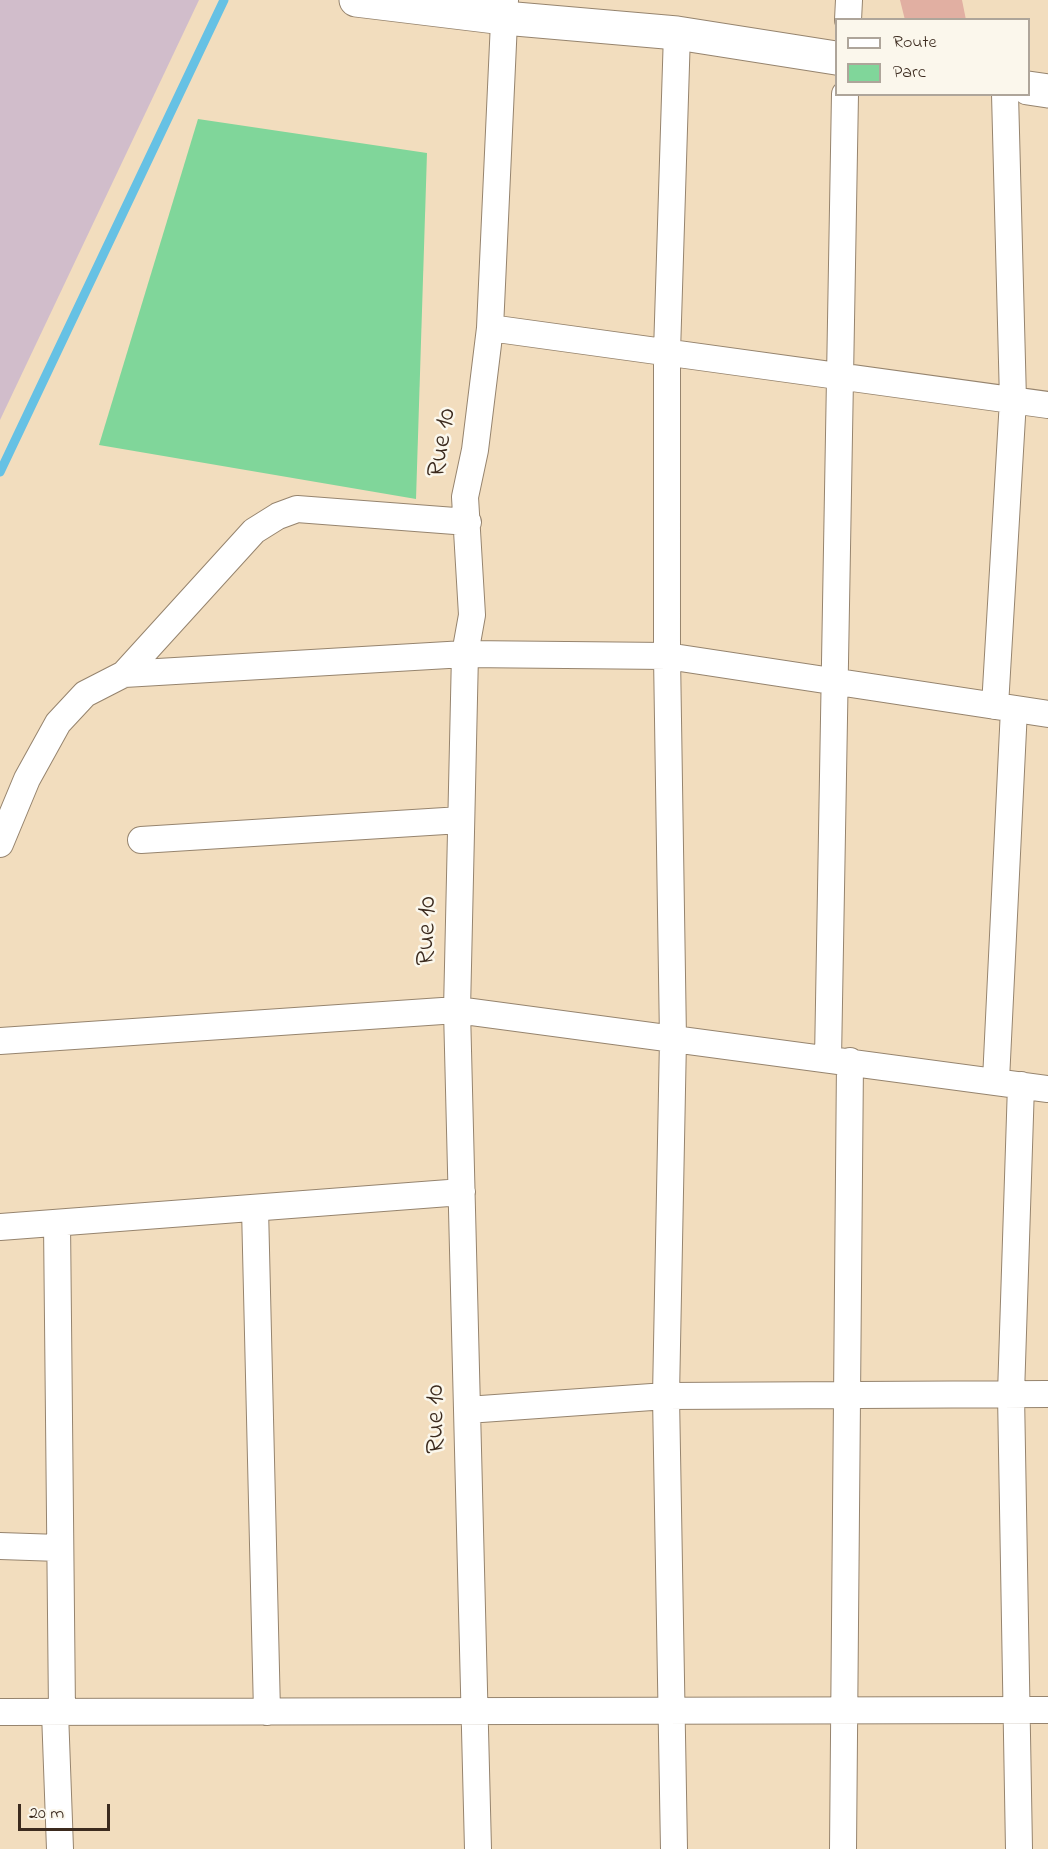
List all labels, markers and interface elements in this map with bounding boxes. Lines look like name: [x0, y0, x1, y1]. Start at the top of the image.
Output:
legend: [835, 18, 1030, 96]
text: Route: [893, 30, 937, 56]
text: Parc: [893, 60, 926, 86]
street label: Rue 10: [423, 406, 465, 480]
street label: Rue 10: [412, 896, 446, 966]
street label: Rue 10: [421, 1384, 455, 1454]
scale bar: [21, 1792, 112, 1830]
text: 20 m: [29, 1801, 64, 1827]

